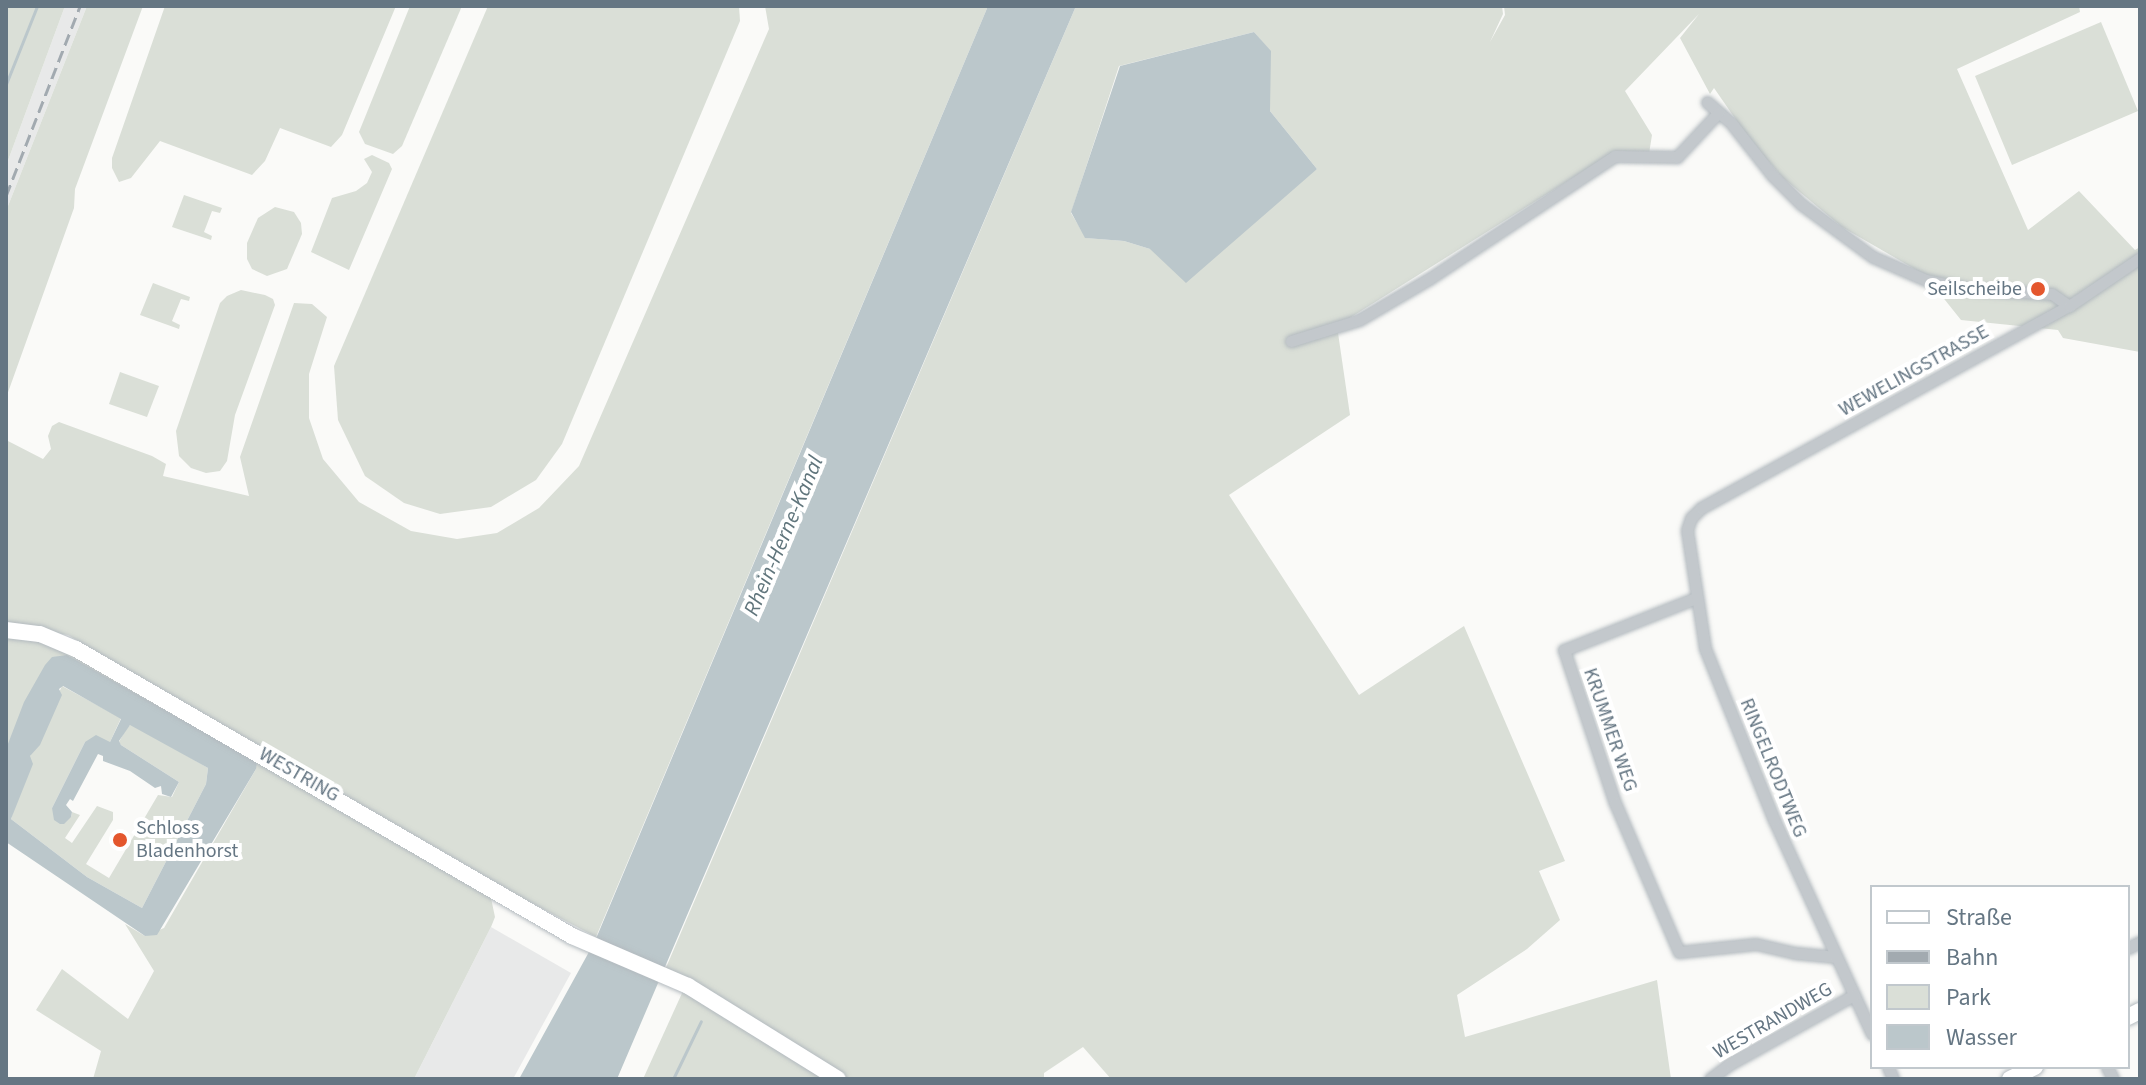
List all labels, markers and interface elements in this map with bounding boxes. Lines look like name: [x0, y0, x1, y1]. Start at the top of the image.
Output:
place label: Seilscheibe: [1927, 277, 2022, 301]
marker: Seilscheibe: [2029, 280, 2047, 298]
street label: WEWELINGSTRASSE: [1835, 320, 1993, 422]
water label: Rhein-Herne-Kanal: [738, 452, 830, 620]
street label: KRUMMER WEG: [1578, 665, 1642, 795]
street label: RINGELRODTWEG: [1734, 695, 1812, 841]
street label: WESTRING: [254, 742, 344, 808]
place label: Schloss Bladenhorst: [136, 816, 238, 863]
marker: Schloss Bladenhorst: [111, 831, 129, 849]
legend: [1870, 885, 2130, 1069]
text: Straße: [1946, 900, 2012, 935]
text: Bahn: [1946, 940, 1998, 975]
street label: WESTRANDWEG: [1709, 977, 1837, 1065]
text: Park: [1946, 980, 1991, 1015]
text: Wasser: [1946, 1020, 2017, 1055]

